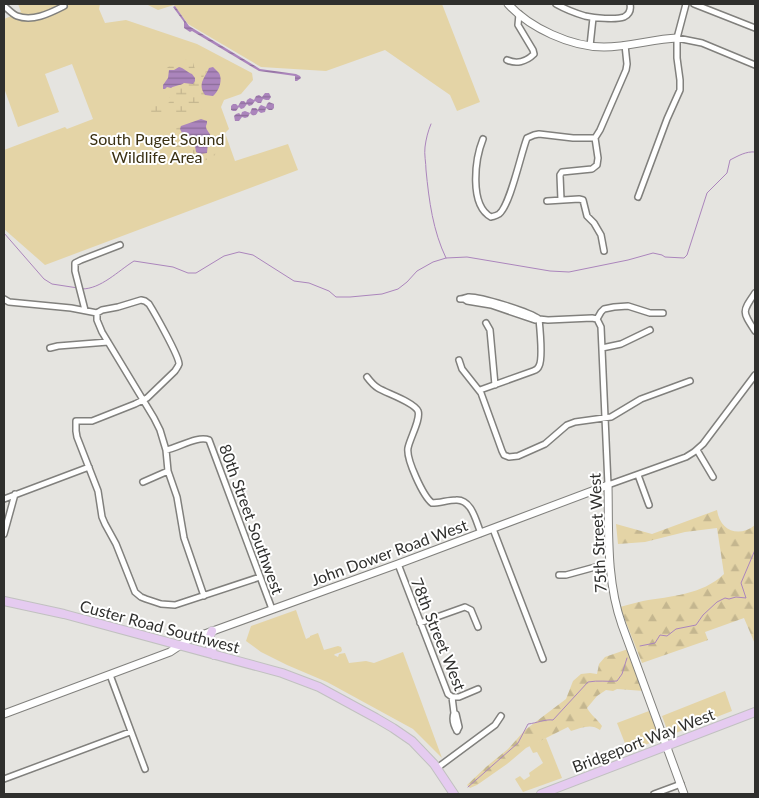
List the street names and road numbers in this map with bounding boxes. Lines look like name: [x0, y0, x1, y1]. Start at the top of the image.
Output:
street label: 80th Street Southwest: [216, 441, 288, 597]
street label: 75th Street West: [584, 472, 610, 593]
street label: John Dower Road West: [308, 515, 470, 589]
street label: 78th Street West: [408, 575, 470, 693]
street label: Custer Road Southwest: [78, 596, 242, 657]
street label: Bridgeport Way West: [569, 704, 717, 776]

